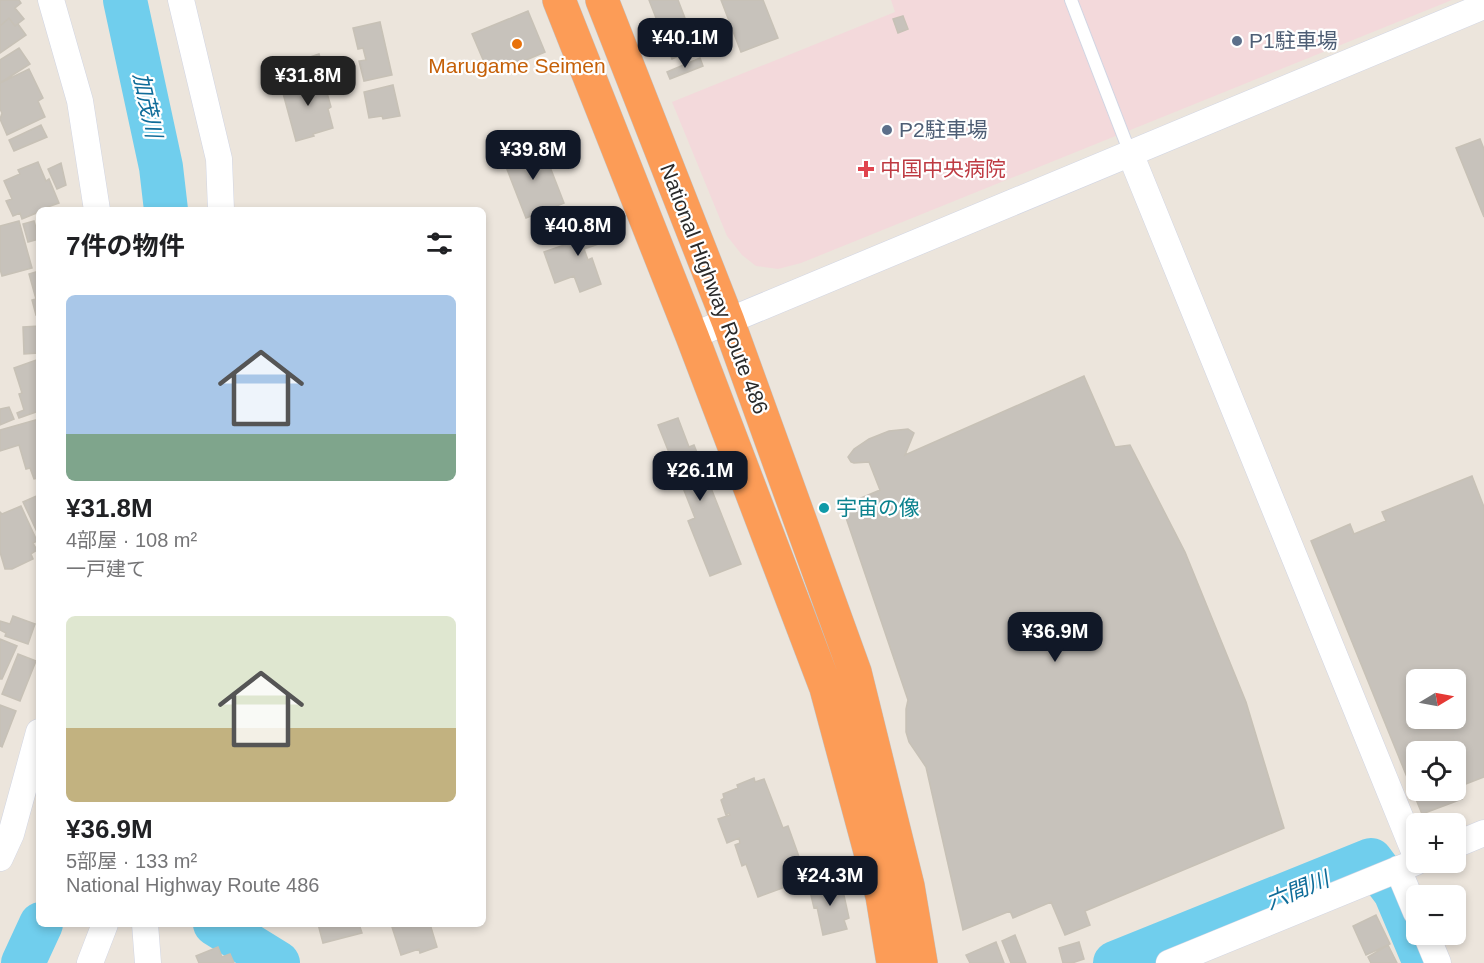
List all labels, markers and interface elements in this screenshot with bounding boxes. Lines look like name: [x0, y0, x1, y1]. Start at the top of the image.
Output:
pin: ¥40.1M: [636, 18, 734, 69]
text: ¥40.1M: [652, 26, 718, 48]
place label: P1駐車場: [1249, 29, 1338, 52]
marker: P1駐車場: [1230, 34, 1244, 48]
marker: Marugame Seimen: [510, 37, 524, 51]
place label: Marugame Seimen: [428, 54, 606, 77]
pin: ¥31.8M: [259, 56, 357, 107]
text: ¥31.8M: [275, 64, 341, 86]
water label: 加茂川: [128, 70, 167, 142]
place label: P2駐車場: [899, 118, 988, 141]
marker: P2駐車場: [880, 123, 894, 137]
pin: ¥39.8M: [484, 130, 582, 181]
text: ¥39.8M: [500, 138, 566, 160]
place label: 中国中央病院: [880, 157, 1006, 180]
street label: National Highway Route 486: [656, 160, 773, 417]
marker: 中国中央病院: [857, 160, 875, 178]
pin: ¥40.8M: [529, 206, 627, 257]
text: ¥40.8M: [545, 214, 611, 236]
icon: filters: [423, 227, 456, 260]
text: 7件の物件: [66, 231, 184, 261]
icon: home: [207, 334, 315, 442]
pin: ¥26.1M: [651, 451, 749, 502]
text: ¥26.1M: [667, 459, 733, 481]
text: ¥31.8M: [66, 493, 153, 523]
place label: 宇宙の像: [836, 496, 920, 519]
marker: 宇宙の像: [817, 501, 831, 515]
text: 4部屋 · 108 m²: [66, 529, 197, 551]
text: 一戸建て: [66, 558, 146, 580]
pin: ¥36.9M: [1006, 612, 1104, 663]
text: ¥36.9M: [1022, 620, 1088, 642]
icon: home: [207, 655, 315, 763]
north arrow: [1406, 669, 1466, 729]
map controls: [1406, 669, 1466, 945]
button: locate: [1406, 741, 1466, 801]
button: +: [1406, 813, 1466, 873]
text: ¥36.9M: [66, 814, 153, 844]
text: 5部屋 · 133 m²: [66, 850, 197, 872]
pin: ¥24.3M: [781, 856, 879, 907]
text: ¥24.3M: [797, 864, 863, 886]
water label: 六間川: [1262, 866, 1334, 914]
text: National Highway Route 486: [66, 874, 320, 896]
button: −: [1406, 885, 1466, 945]

